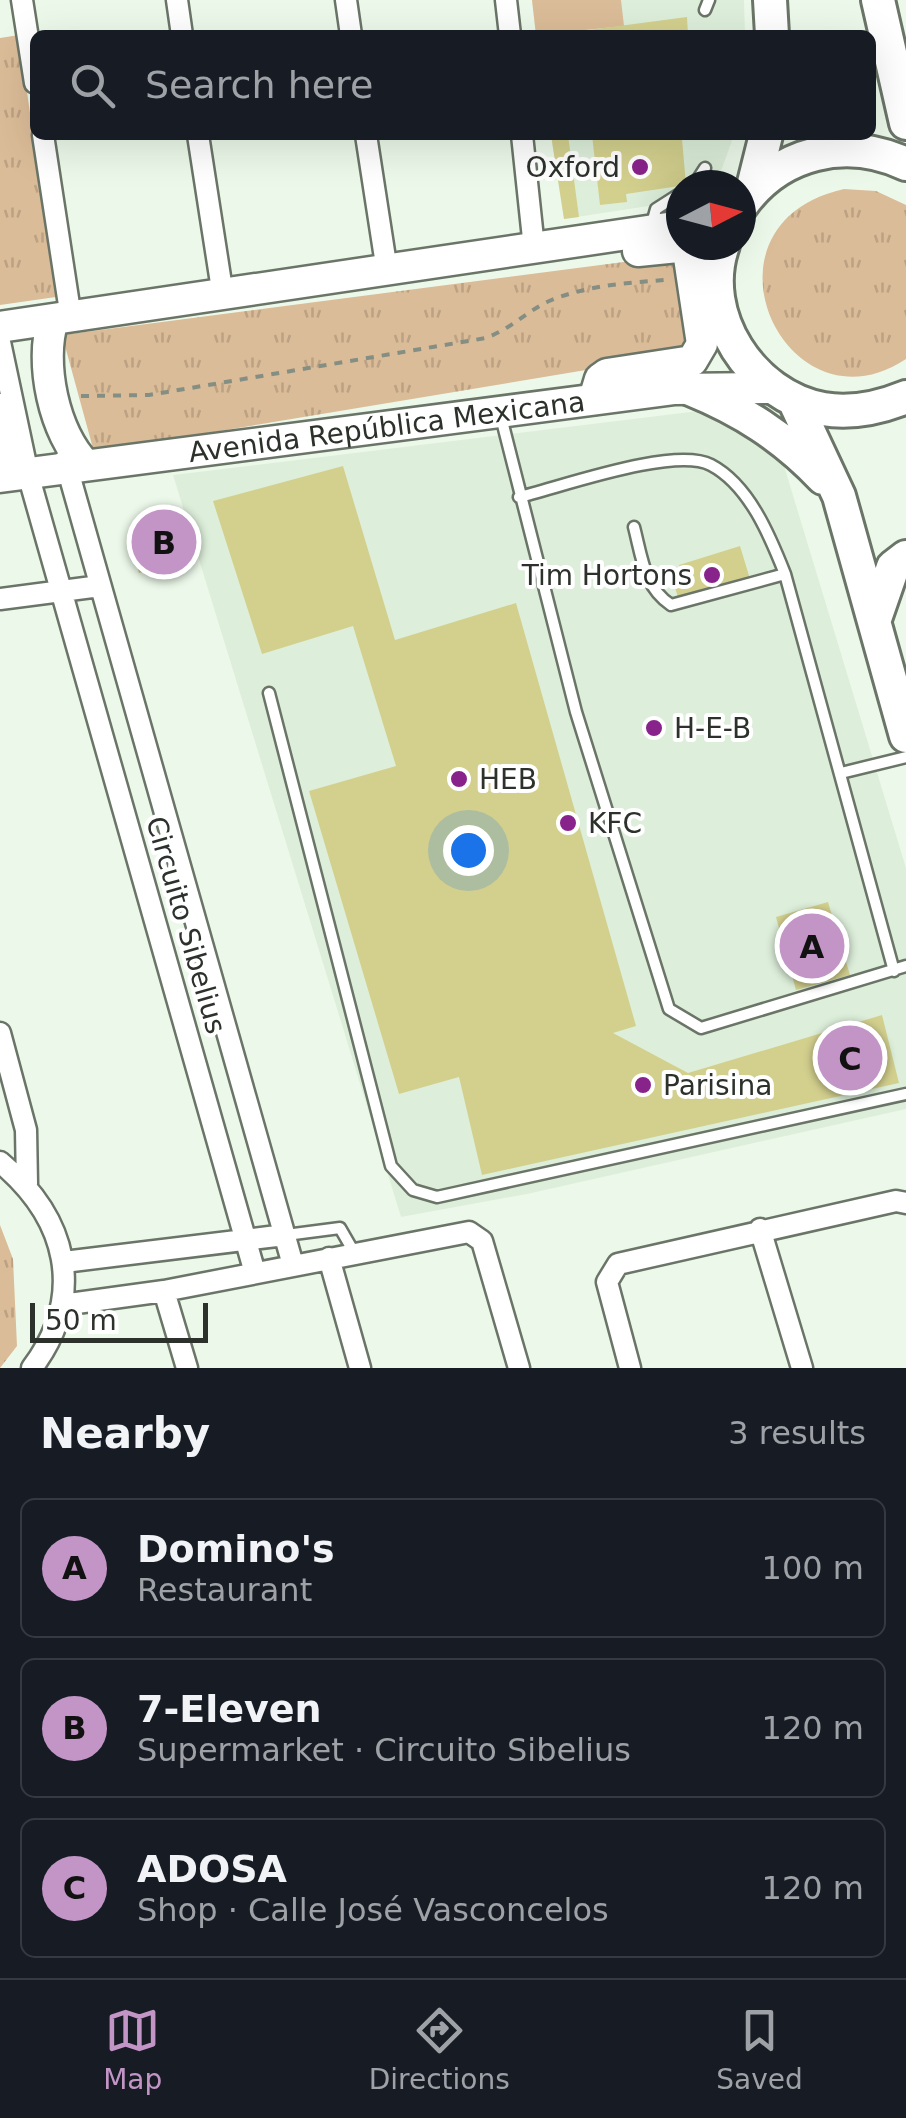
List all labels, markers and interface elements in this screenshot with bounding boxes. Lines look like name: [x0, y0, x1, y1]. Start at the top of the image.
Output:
search box: [30, 30, 876, 140]
icon: search: [65, 58, 120, 113]
text: Search here: [145, 63, 373, 107]
place label: Oxford: [526, 151, 620, 184]
marker: Oxford: [629, 156, 651, 178]
north arrow: [666, 170, 756, 260]
street label: Avenida República Mexicana: [187, 384, 587, 469]
pin: B: [132, 504, 196, 580]
place label: Tim Hortons: [521, 559, 692, 592]
marker: Tim Hortons: [701, 564, 723, 586]
place label: H-E-B: [674, 712, 751, 745]
marker: H-E-B: [643, 717, 665, 739]
place label: HEB: [479, 763, 537, 796]
marker: HEB: [448, 768, 470, 790]
place label: KFC: [588, 807, 642, 840]
street label: Circuito Sibelius: [139, 812, 233, 1038]
marker: KFC: [557, 812, 579, 834]
your location: [443, 825, 494, 876]
pin: A: [780, 908, 844, 984]
pin: C: [818, 1020, 882, 1096]
place label: Parisina: [663, 1069, 772, 1102]
marker: Parisina: [632, 1074, 654, 1096]
scale bar: [30, 1298, 208, 1342]
text: 50 m: [45, 1304, 117, 1337]
text: Nearby: [40, 1409, 210, 1458]
text: 3 results: [728, 1414, 866, 1452]
text: Domino's: [137, 1527, 335, 1571]
text: A: [62, 1549, 87, 1587]
text: 100 m: [762, 1549, 864, 1587]
text: Restaurant: [137, 1571, 312, 1609]
text: 7-Eleven: [137, 1687, 322, 1731]
text: B: [62, 1709, 87, 1747]
text: 120 m: [762, 1709, 864, 1747]
text: Supermarket · Circuito Sibelius: [137, 1731, 631, 1769]
text: ADOSA: [137, 1847, 287, 1891]
text: C: [63, 1869, 86, 1907]
text: 120 m: [762, 1869, 864, 1907]
text: Shop · Calle José Vasconcelos: [137, 1891, 609, 1929]
tab: Map: [103, 2003, 162, 2096]
tab: Directions: [369, 2003, 510, 2096]
tab: Saved: [716, 2003, 803, 2096]

